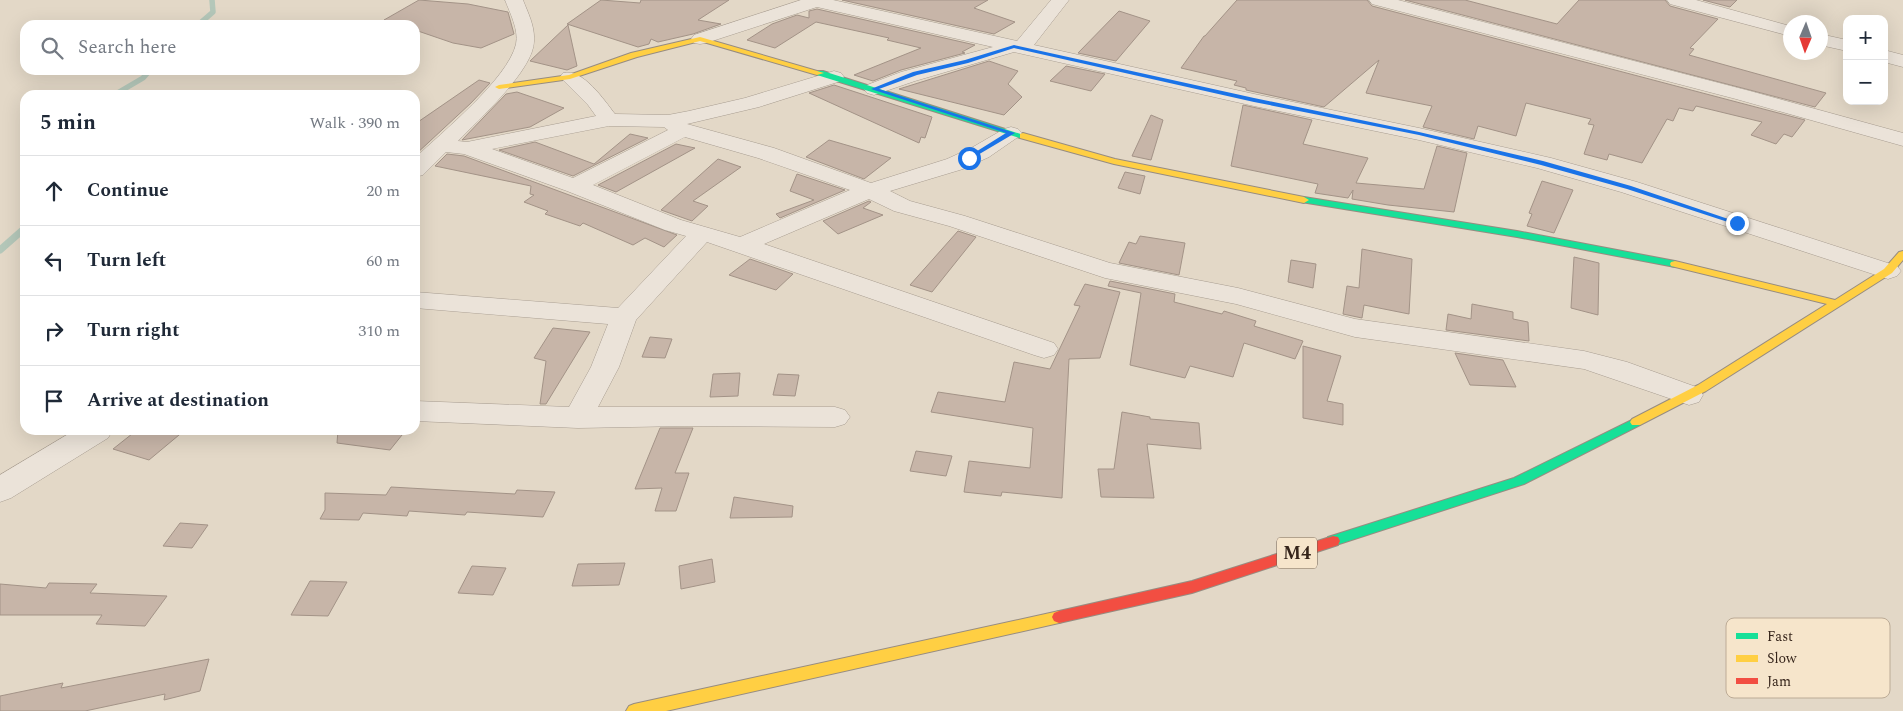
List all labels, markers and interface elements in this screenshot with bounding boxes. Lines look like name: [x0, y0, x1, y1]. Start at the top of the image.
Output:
north arrow: [1783, 15, 1828, 60]
map controls: [1843, 15, 1888, 105]
button: +: [1843, 15, 1888, 60]
search box: [20, 20, 420, 75]
text: Search here: [78, 33, 177, 62]
icon: search: [38, 34, 66, 62]
button: −: [1843, 60, 1888, 105]
text: 5 min: [40, 107, 96, 139]
text: Walk · 390 m: [309, 111, 400, 135]
route start: [958, 147, 981, 170]
text: Continue: [87, 176, 169, 205]
icon: ahead: [40, 177, 68, 205]
text: 20 m: [366, 179, 400, 203]
route end: [1726, 212, 1749, 235]
text: Turn left: [87, 246, 166, 275]
icon: left: [40, 247, 68, 275]
text: 60 m: [366, 249, 400, 273]
text: Turn right: [87, 316, 180, 345]
icon: right: [40, 317, 68, 345]
text: 310 m: [358, 319, 400, 343]
text: Arrive at destination: [87, 386, 269, 415]
icon: arrive: [40, 387, 68, 415]
road number: M4: [1277, 538, 1317, 568]
legend: [1726, 618, 1890, 698]
text: Fast: [1767, 626, 1793, 647]
text: Slow: [1767, 648, 1797, 669]
text: Jam: [1767, 671, 1791, 692]

